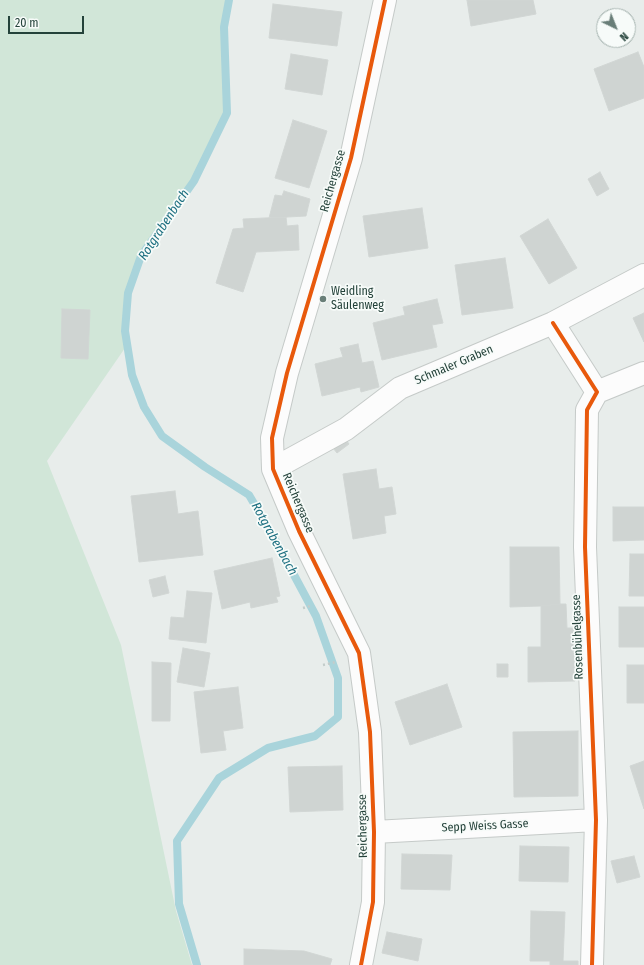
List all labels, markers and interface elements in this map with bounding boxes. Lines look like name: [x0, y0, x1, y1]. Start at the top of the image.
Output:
scale bar: [10, 8, 86, 34]
north arrow: [596, 8, 636, 48]
text: 20 m: [15, 16, 39, 30]
text: N: [617, 29, 631, 43]
street label: Reichergasse: [317, 148, 349, 214]
water label: Rotgrabenbach: [135, 187, 193, 263]
place label: Weidling Säulenweg: [331, 285, 384, 313]
marker: Weidling Säulenweg: [318, 294, 328, 304]
street label: Schmaler Graben: [413, 342, 495, 388]
street label: Reichergasse: [279, 471, 317, 535]
water label: Rotgrabenbach: [248, 500, 300, 578]
street label: Rosenbühelgasse: [569, 594, 587, 680]
street label: Reichergasse: [355, 794, 371, 858]
street label: Sepp Weiss Gasse: [441, 817, 529, 835]

